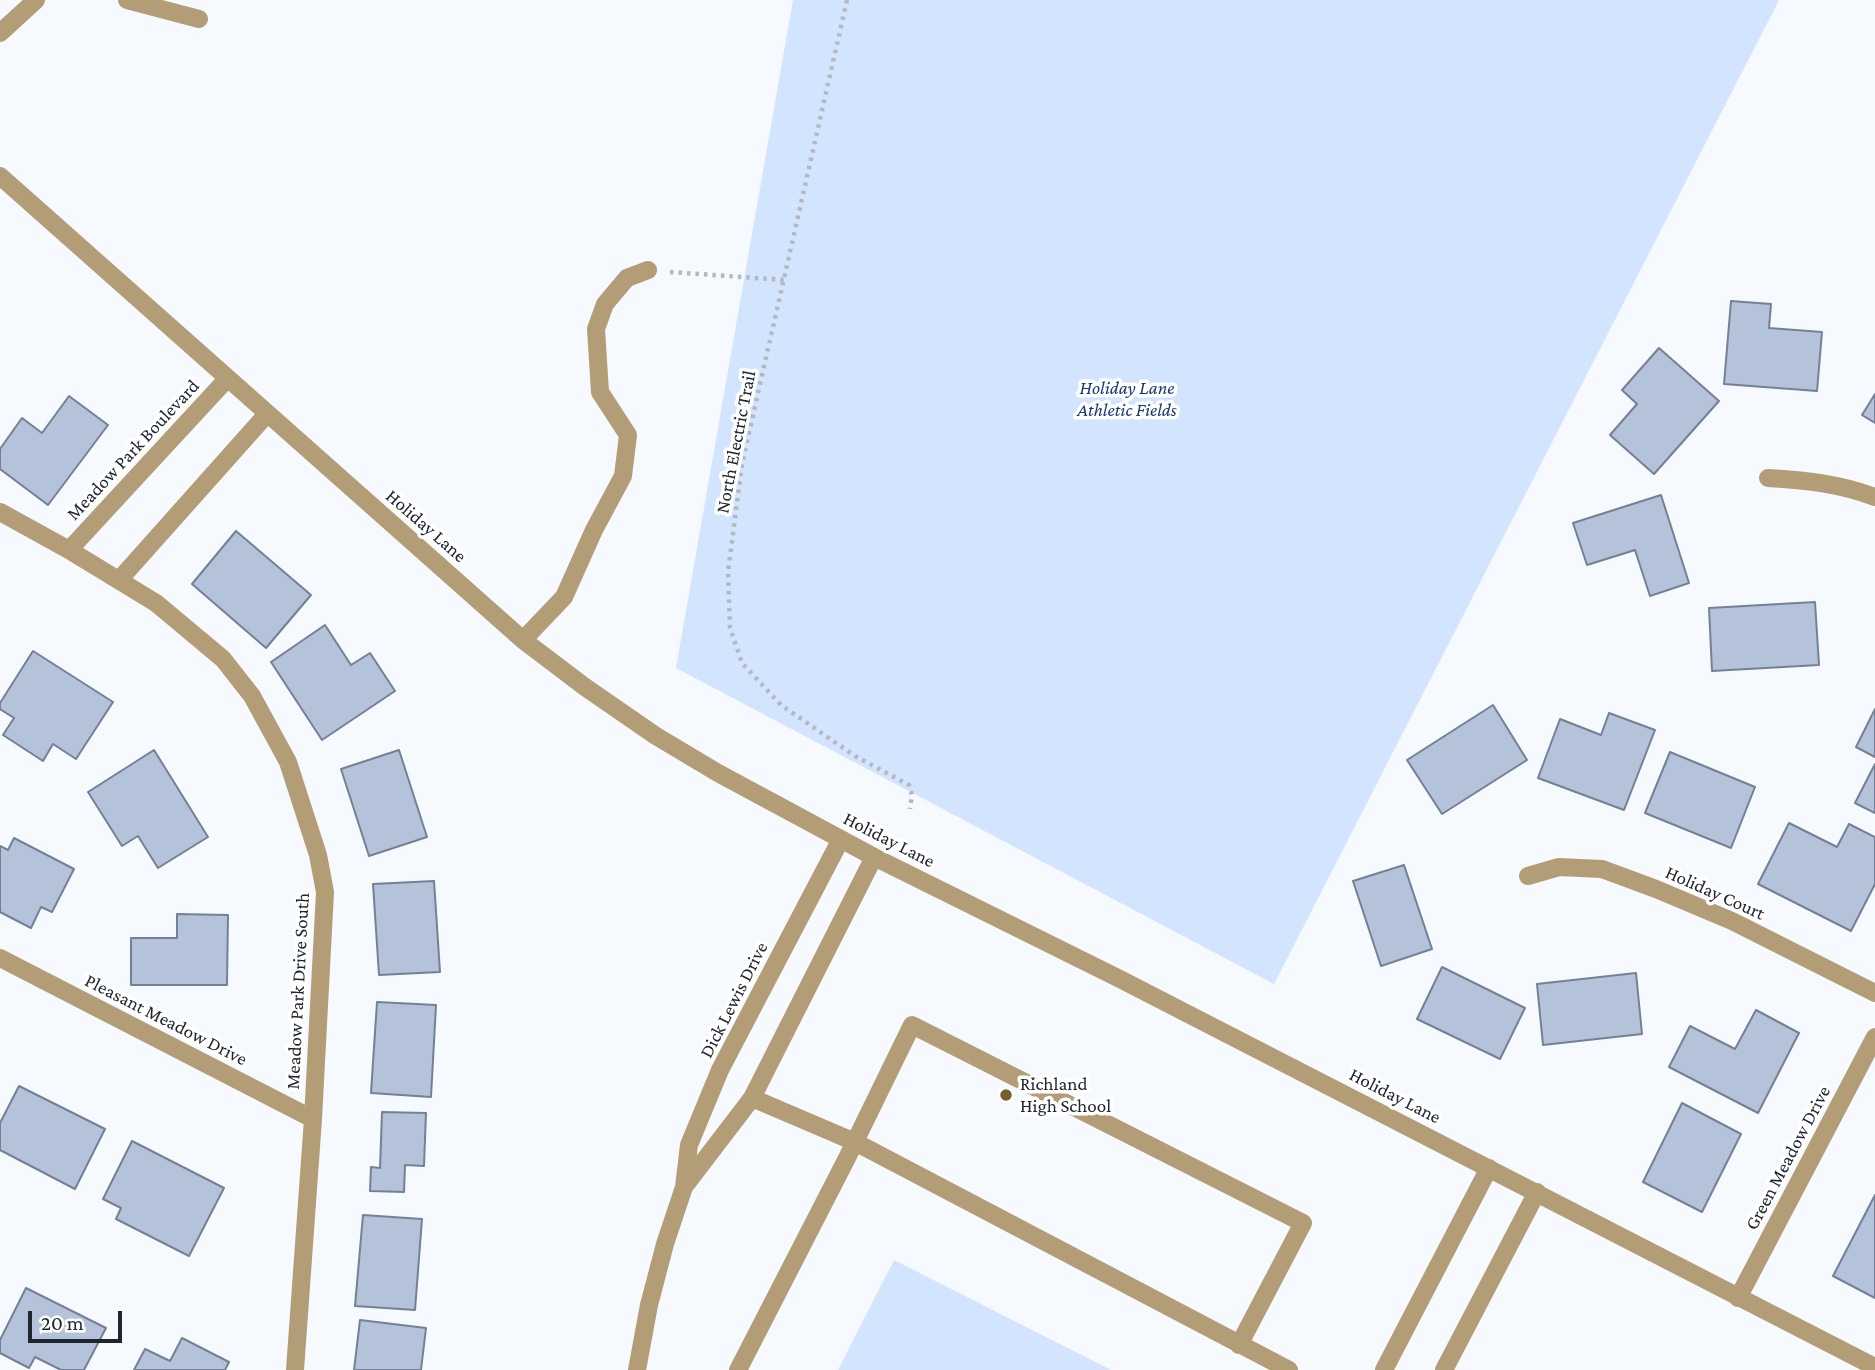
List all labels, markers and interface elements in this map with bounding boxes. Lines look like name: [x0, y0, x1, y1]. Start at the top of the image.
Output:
street label: North Electric Trail: [711, 369, 761, 515]
street label: Meadow Park Boulevard: [62, 375, 204, 525]
park label: Holiday Lane Athletic Fields: [1077, 377, 1177, 421]
street label: Holiday Lane: [381, 485, 471, 567]
street label: Holiday Lane: [839, 807, 939, 873]
street label: Holiday Court: [1662, 861, 1768, 925]
street label: Meadow Park Drive South: [281, 892, 315, 1090]
street label: Dick Lewis Drive: [695, 938, 773, 1062]
street label: Pleasant Meadow Drive: [81, 969, 251, 1071]
street label: Holiday Lane: [1345, 1063, 1445, 1129]
place label: Richland High School: [1020, 1073, 1111, 1117]
street label: Green Meadow Drive: [1740, 1082, 1836, 1234]
marker: Richland High School: [998, 1087, 1014, 1103]
scale bar: [32, 1296, 126, 1340]
text: 20 m: [41, 1311, 84, 1335]

